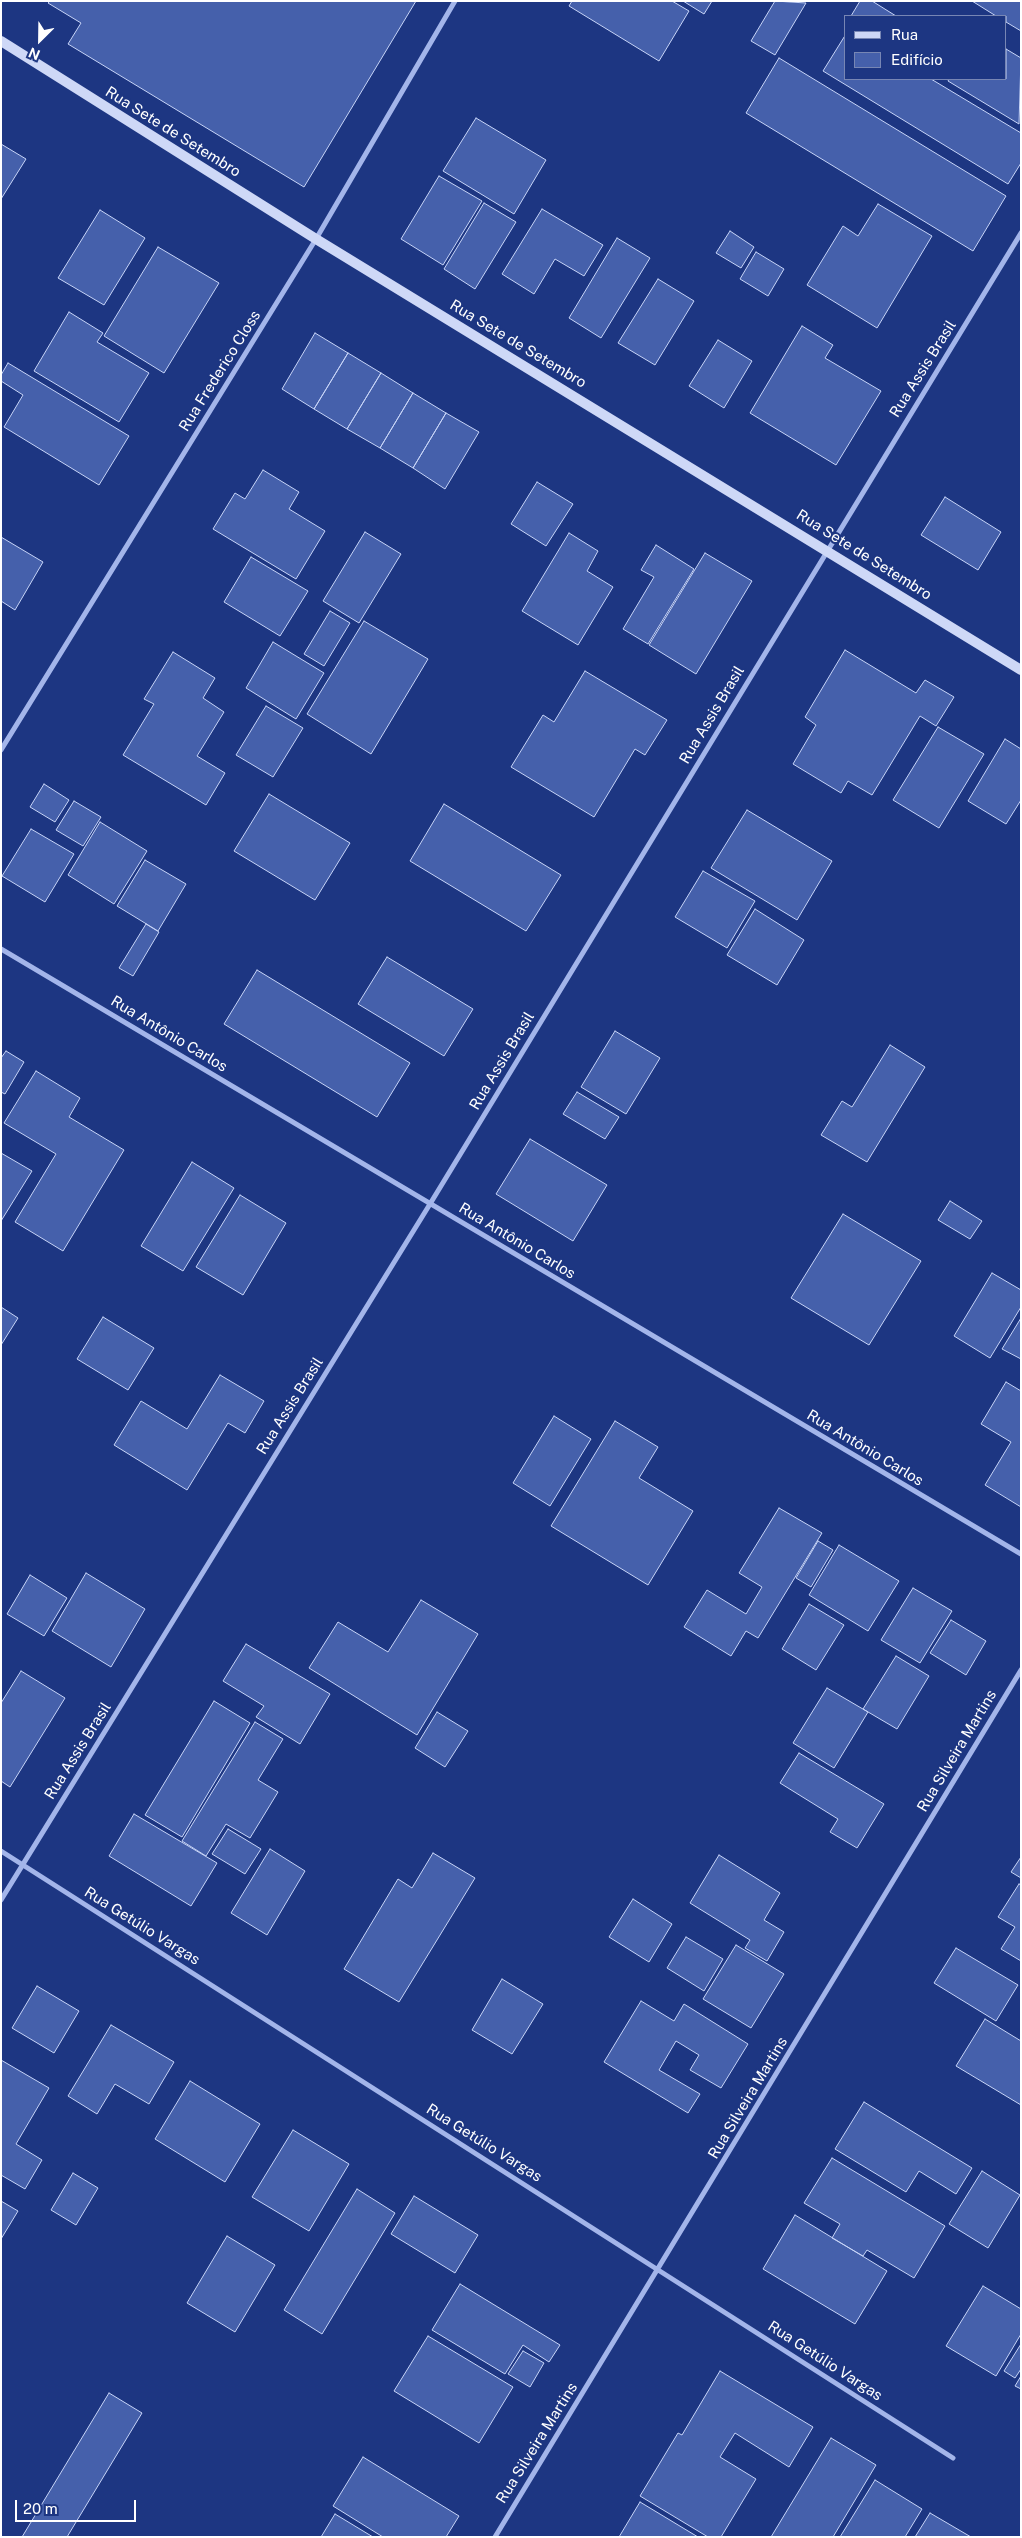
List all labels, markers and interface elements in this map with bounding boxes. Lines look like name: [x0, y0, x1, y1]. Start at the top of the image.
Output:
north arrow: [15, 15, 65, 65]
legend: [844, 15, 1007, 80]
text: Rua: [891, 26, 918, 43]
text: N: [26, 44, 42, 63]
text: Edifício: [891, 51, 943, 68]
street label: Rua Sete de Setembro: [102, 83, 244, 181]
street label: Rua Sete de Setembro: [446, 296, 590, 392]
street label: Rua Frederico Closs: [175, 307, 265, 435]
street label: Rua Assis Brasil: [886, 317, 960, 421]
street label: Rua Sete de Setembro: [793, 506, 935, 604]
street label: Rua Assis Brasil: [676, 663, 748, 767]
street label: Rua Antônio Carlos: [107, 992, 231, 1076]
street label: Rua Assis Brasil: [466, 1009, 538, 1113]
street label: Rua Antônio Carlos: [455, 1199, 579, 1283]
street label: Rua Assis Brasil: [253, 1354, 327, 1458]
street label: Rua Antônio Carlos: [803, 1406, 927, 1490]
street label: Rua Silveira Martins: [913, 1687, 1001, 1815]
street label: Rua Assis Brasil: [41, 1699, 115, 1803]
street label: Rua Getúlio Vargas: [81, 1883, 203, 1969]
street label: Rua Silveira Martins: [704, 2034, 792, 2162]
street label: Rua Getúlio Vargas: [423, 2100, 545, 2186]
street label: Rua Getúlio Vargas: [764, 2317, 886, 2405]
street label: Rua Silveira Martins: [493, 2379, 581, 2507]
scale bar: [18, 2490, 139, 2522]
text: 20 m: [23, 2500, 58, 2517]

